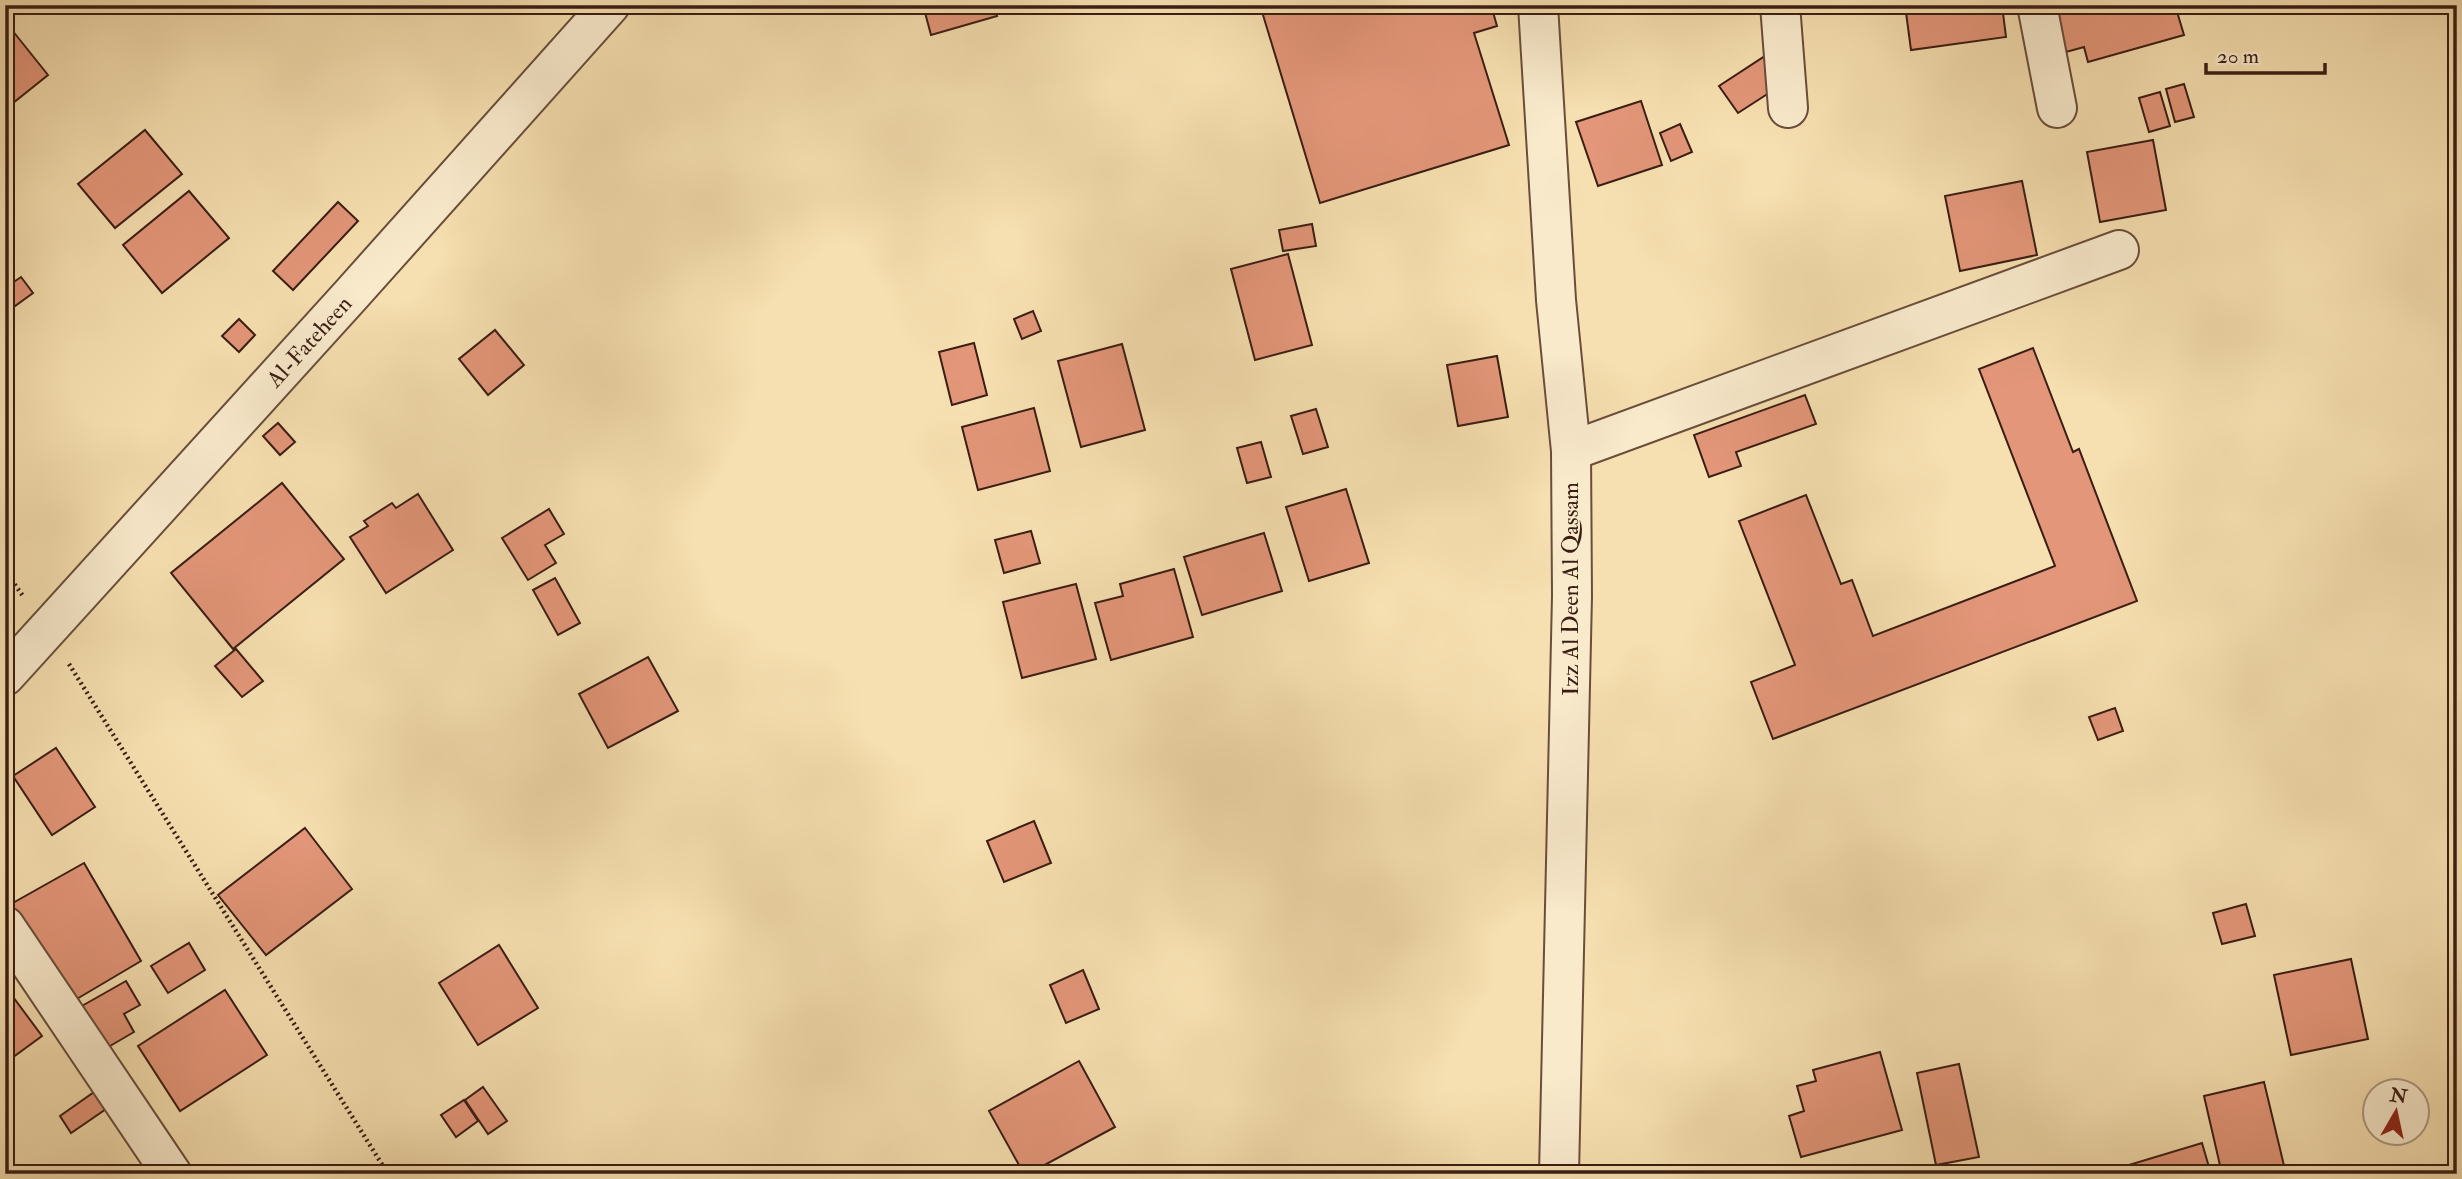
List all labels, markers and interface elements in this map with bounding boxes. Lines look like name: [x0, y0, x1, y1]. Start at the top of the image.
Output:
scale bar: [2206, 32, 2326, 76]
text: 20 m: [2217, 43, 2259, 70]
street label: Al-Fateheen: [259, 289, 358, 394]
street label: Izz Al Deen Al Qassam: [1556, 482, 1585, 696]
north arrow: [2360, 1078, 2430, 1148]
text: N: [2387, 1083, 2410, 1110]

